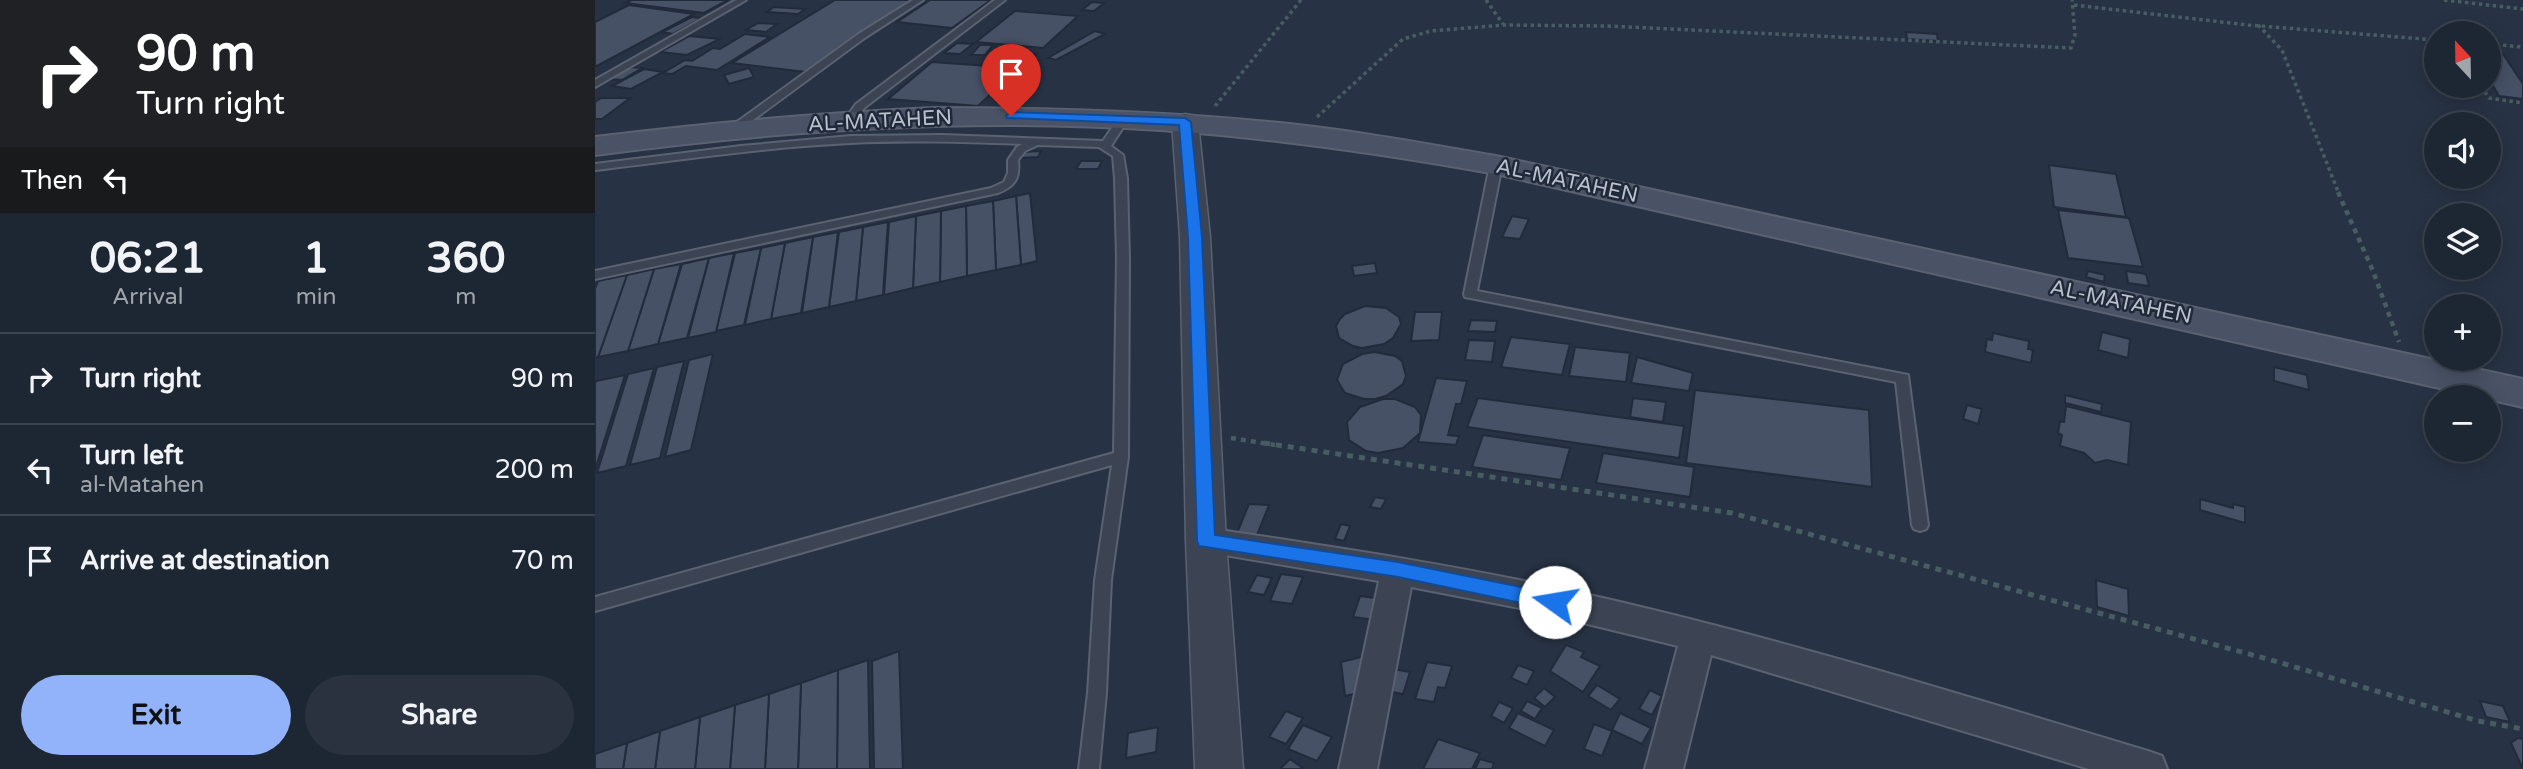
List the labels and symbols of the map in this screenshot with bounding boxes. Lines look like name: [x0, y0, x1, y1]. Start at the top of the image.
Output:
north arrow: [2424, 21, 2501, 98]
pin: [981, 44, 1041, 116]
street label: AL-MATAHEN: [807, 105, 953, 137]
street label: AL-MATAHEN: [1494, 154, 1640, 208]
street label: AL-MATAHEN: [2048, 275, 2194, 329]
position arrow: [1518, 565, 1592, 639]

